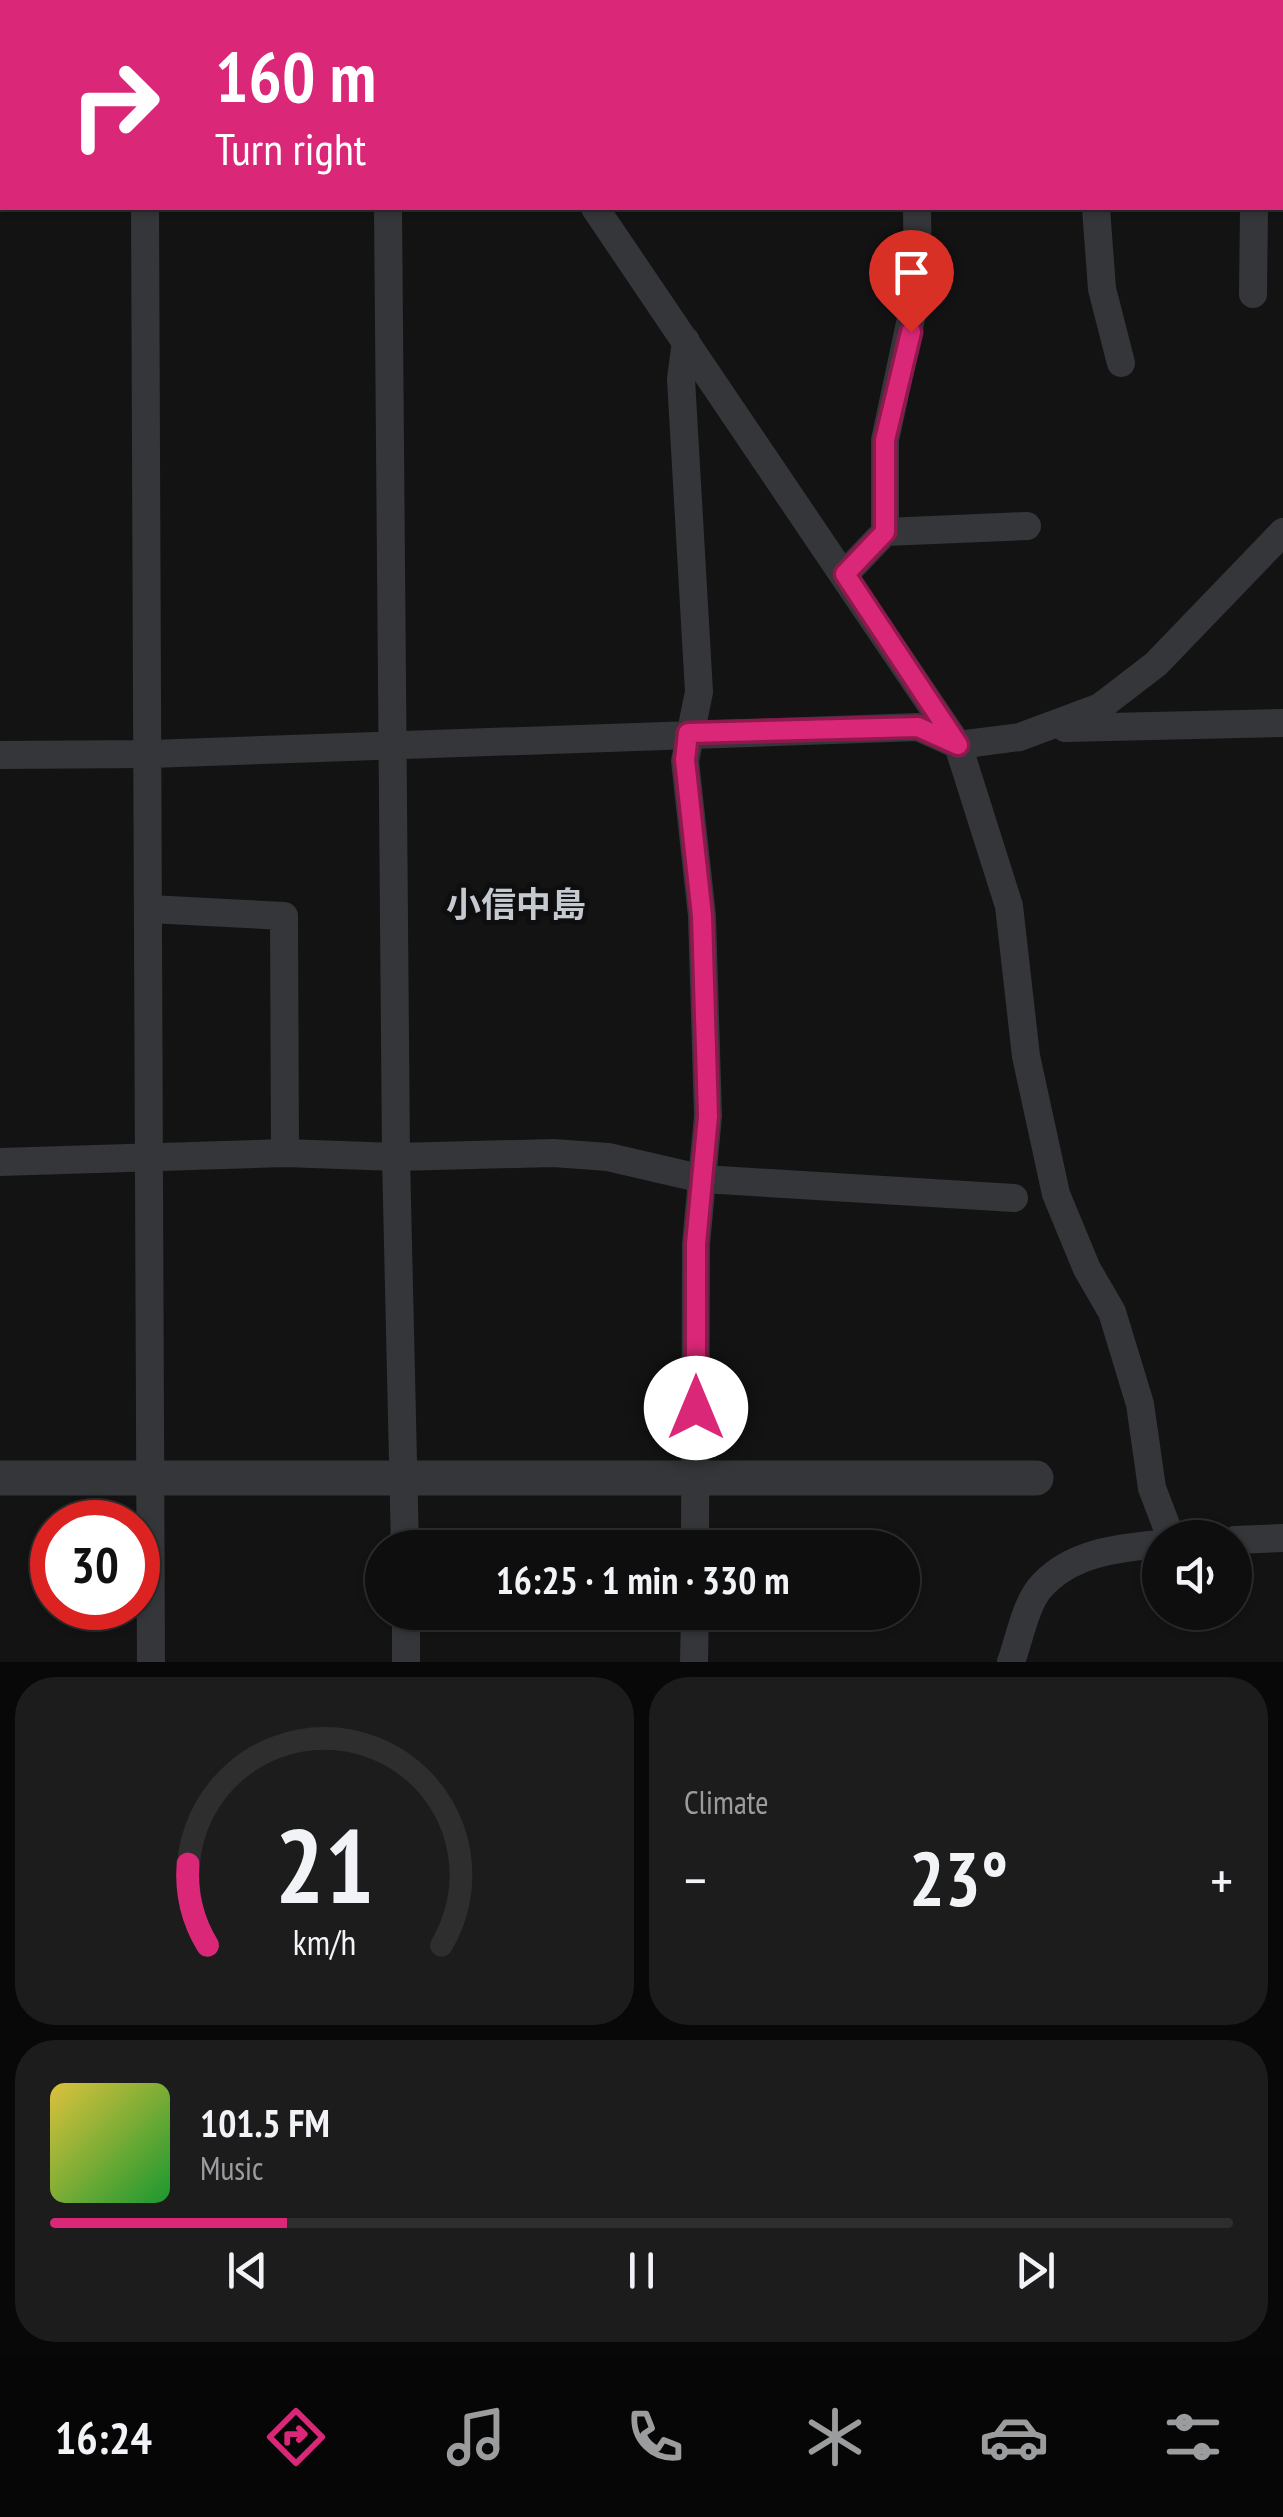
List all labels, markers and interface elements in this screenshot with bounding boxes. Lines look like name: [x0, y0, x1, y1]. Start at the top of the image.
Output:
text: 160 m: [215, 31, 376, 121]
icon: right: [50, 40, 180, 170]
text: Turn right: [215, 119, 366, 177]
pin: [869, 230, 954, 333]
icon: arrive: [884, 245, 939, 300]
district label: 小信中島: [446, 881, 586, 927]
position arrow: [644, 1356, 748, 1460]
speed limit sign: 30: [30, 1500, 160, 1630]
map controls: [1142, 1520, 1252, 1630]
button: sound: [1142, 1520, 1252, 1630]
text: 16:25 · 1 min · 330 m: [496, 1555, 789, 1604]
text: Climate: [684, 1781, 768, 1823]
text: 21: [275, 1797, 374, 1932]
text: 23°: [909, 1830, 1008, 1927]
text: −: [684, 1844, 707, 1915]
text: +: [1210, 1844, 1233, 1915]
text: km/h: [293, 1919, 356, 1965]
text: 101.5 FM: [200, 2098, 330, 2147]
text: Music: [200, 2147, 263, 2189]
icon: previous: [220, 2243, 275, 2298]
icon: pause: [614, 2243, 669, 2298]
icon: next: [1008, 2243, 1063, 2298]
icon: directions: [261, 2402, 331, 2472]
icon: music: [441, 2402, 511, 2472]
icon: phone: [620, 2402, 690, 2472]
icon: climate: [800, 2402, 870, 2472]
icon: car: [979, 2402, 1049, 2472]
icon: filters: [1158, 2402, 1228, 2472]
text: 16:24: [55, 2408, 152, 2466]

